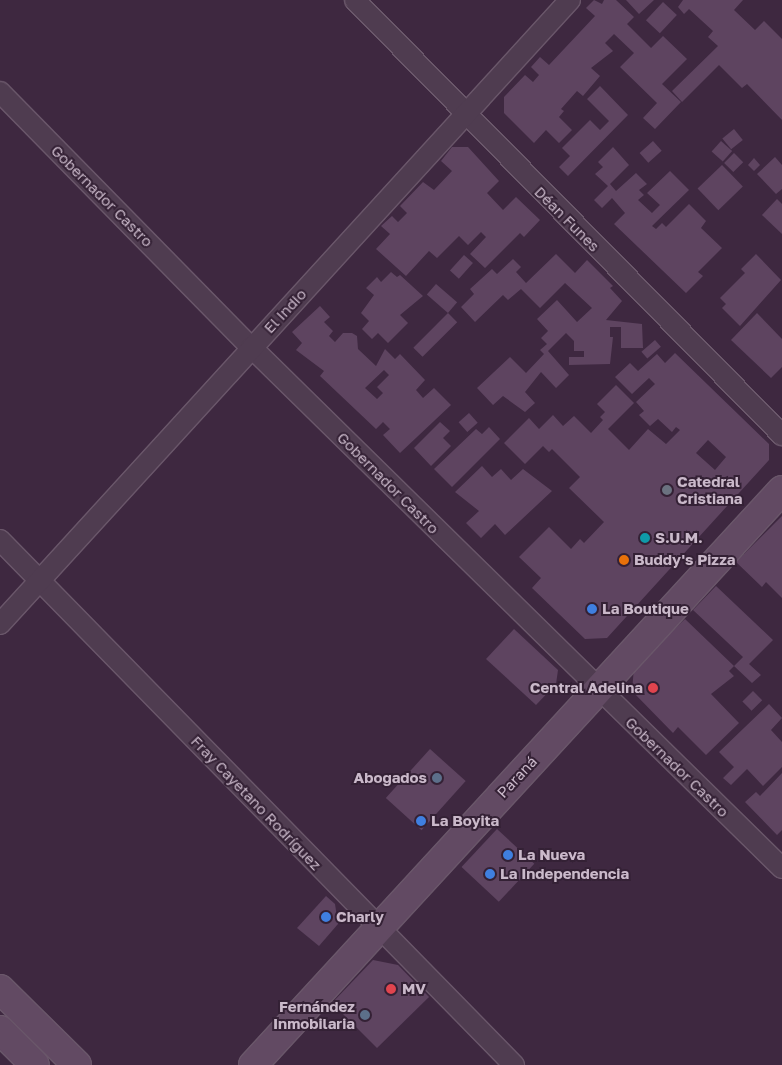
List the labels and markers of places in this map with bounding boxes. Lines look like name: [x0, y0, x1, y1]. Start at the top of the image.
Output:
place label: Catedral Cristiana: [677, 472, 743, 507]
marker: Catedral Cristiana: [661, 484, 673, 496]
place label: S.U.M.: [655, 529, 703, 547]
marker: S.U.M.: [639, 532, 651, 544]
place label: Buddy's Pizza: [634, 551, 736, 569]
marker: Buddy's Pizza: [618, 554, 630, 566]
place label: La Boutique: [602, 600, 689, 618]
marker: La Boutique: [586, 603, 598, 615]
place label: Central Adelina: [530, 679, 643, 697]
marker: Central Adelina: [647, 682, 659, 694]
place label: Abogados: [354, 769, 427, 787]
marker: Abogados: [431, 772, 443, 784]
place label: La Boyita: [431, 812, 499, 830]
marker: La Boyita: [415, 815, 427, 827]
place label: La Nueva: [518, 846, 585, 864]
marker: La Nueva: [502, 849, 514, 861]
place label: La Independencia: [500, 865, 629, 883]
marker: La Independencia: [484, 868, 496, 880]
place label: Charly: [336, 908, 384, 926]
marker: Charly: [320, 911, 332, 923]
place label: MV: [402, 980, 426, 998]
marker: MV: [384, 982, 398, 996]
place label: Fernández Inmobilaria: [273, 997, 355, 1032]
marker: Fernández Inmobilaria: [359, 1009, 371, 1021]

